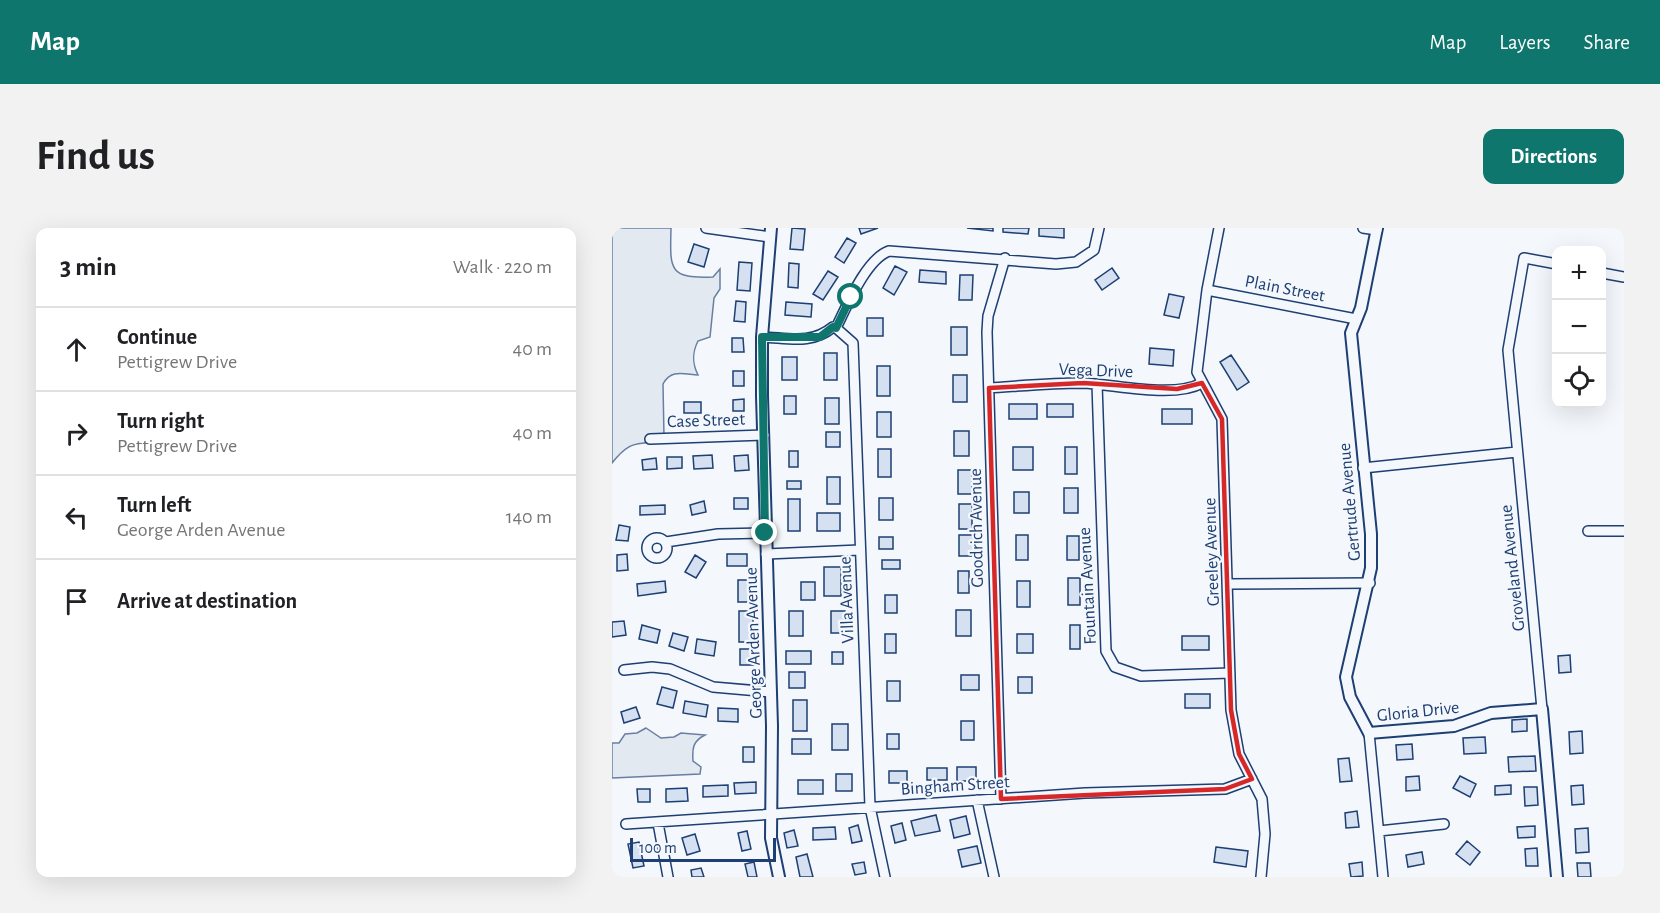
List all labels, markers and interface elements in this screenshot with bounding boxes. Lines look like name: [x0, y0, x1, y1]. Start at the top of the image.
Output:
text: Map: [30, 28, 80, 56]
text: Map: [1430, 32, 1466, 53]
text: Layers: [1499, 32, 1550, 53]
text: Share: [1583, 32, 1630, 53]
button: Directions: [1483, 129, 1624, 184]
text: Find us: [36, 135, 155, 177]
map controls: [1552, 246, 1606, 408]
button: +: [1552, 246, 1606, 300]
text: 3 min: [60, 254, 117, 280]
text: Walk · 220 m: [453, 257, 552, 277]
street label: Plain Street: [1243, 272, 1327, 306]
route start: [837, 283, 863, 309]
button: −: [1552, 300, 1606, 354]
text: Continue: [117, 326, 197, 348]
icon: ahead: [60, 333, 93, 366]
text: 40 m: [513, 339, 552, 359]
text: Pettigrew Drive: [117, 352, 237, 372]
button: locate: [1552, 354, 1606, 408]
street label: Vega Drive: [1058, 361, 1134, 381]
text: Turn right: [117, 410, 204, 432]
street label: Case Street: [667, 411, 746, 431]
icon: right: [60, 417, 93, 450]
text: 40 m: [513, 423, 552, 443]
text: Pettigrew Drive: [117, 436, 237, 456]
street label: Gertrude Avenue: [1336, 442, 1364, 562]
street label: Goodrich Avenue: [967, 468, 987, 588]
text: Turn left: [117, 494, 191, 516]
street label: Greeley Avenue: [1201, 497, 1223, 607]
icon: left: [60, 501, 93, 534]
street label: Groveland Avenue: [1497, 504, 1529, 632]
text: 140 m: [506, 507, 552, 527]
route end: [751, 519, 777, 545]
text: George Arden Avenue: [117, 520, 285, 540]
street label: Fountain Avenue: [1076, 527, 1100, 645]
street label: Villa Avenue: [836, 556, 858, 644]
street label: George Arden Avenue: [742, 567, 766, 719]
icon: arrive: [60, 585, 93, 618]
text: Arrive at destination: [117, 590, 297, 612]
street label: Gloria Drive: [1376, 699, 1460, 725]
street label: Bingham Street: [900, 773, 1010, 799]
scale bar: [630, 835, 776, 862]
text: 100 m: [639, 840, 677, 856]

